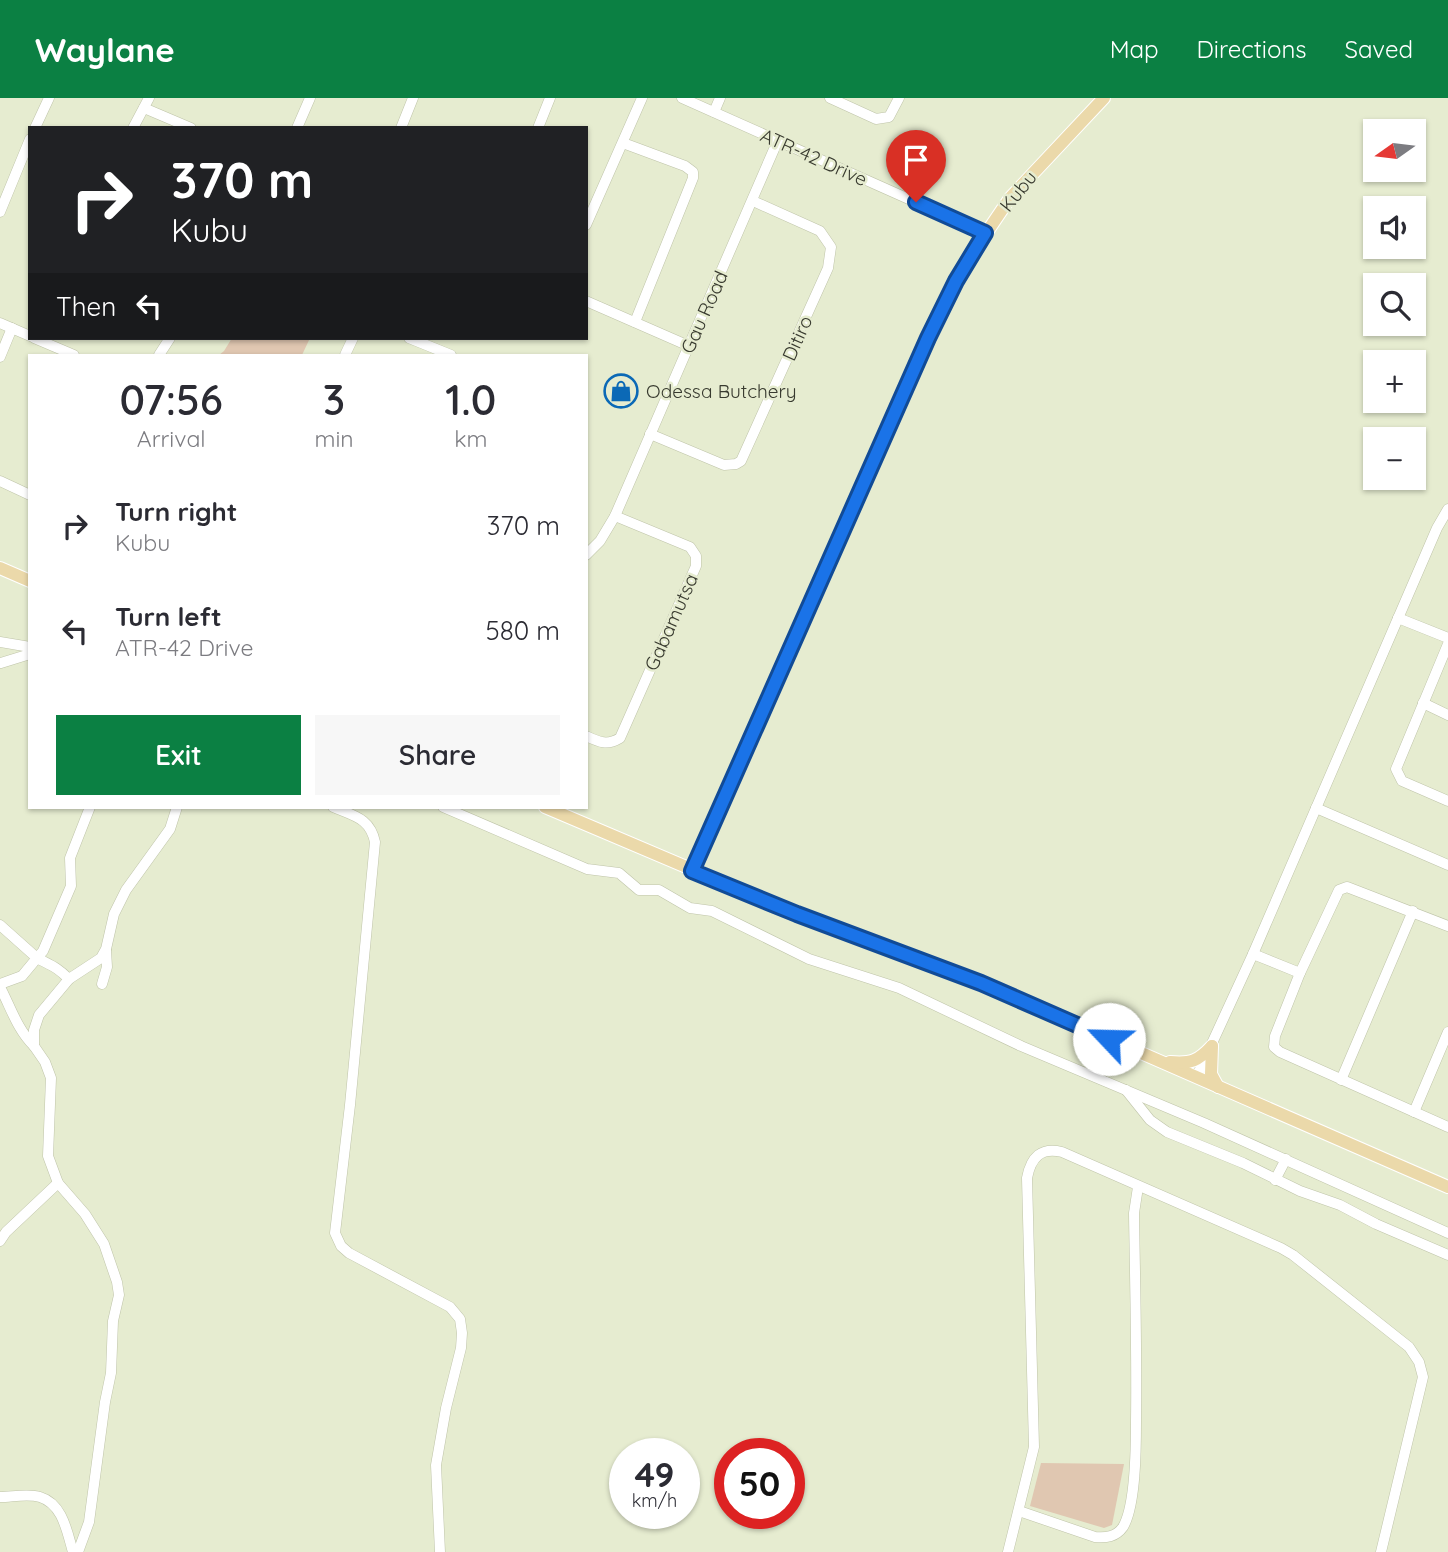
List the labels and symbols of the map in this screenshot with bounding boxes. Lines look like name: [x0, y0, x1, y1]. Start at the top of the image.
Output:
north arrow: [1363, 119, 1426, 182]
street label: ATR-42 Drive: [757, 123, 871, 191]
pin: [886, 130, 946, 202]
street label: Kubu: [994, 166, 1042, 216]
street label: Gau Road: [675, 267, 733, 357]
street label: Ditiro: [777, 312, 817, 364]
shop icon: Odessa Butchery: [602, 372, 640, 410]
place label: Odessa Butchery: [646, 379, 797, 403]
street label: Gabamutsa: [639, 570, 703, 674]
position arrow: [1072, 1002, 1146, 1076]
speed limit sign: 50: [714, 1438, 805, 1529]

